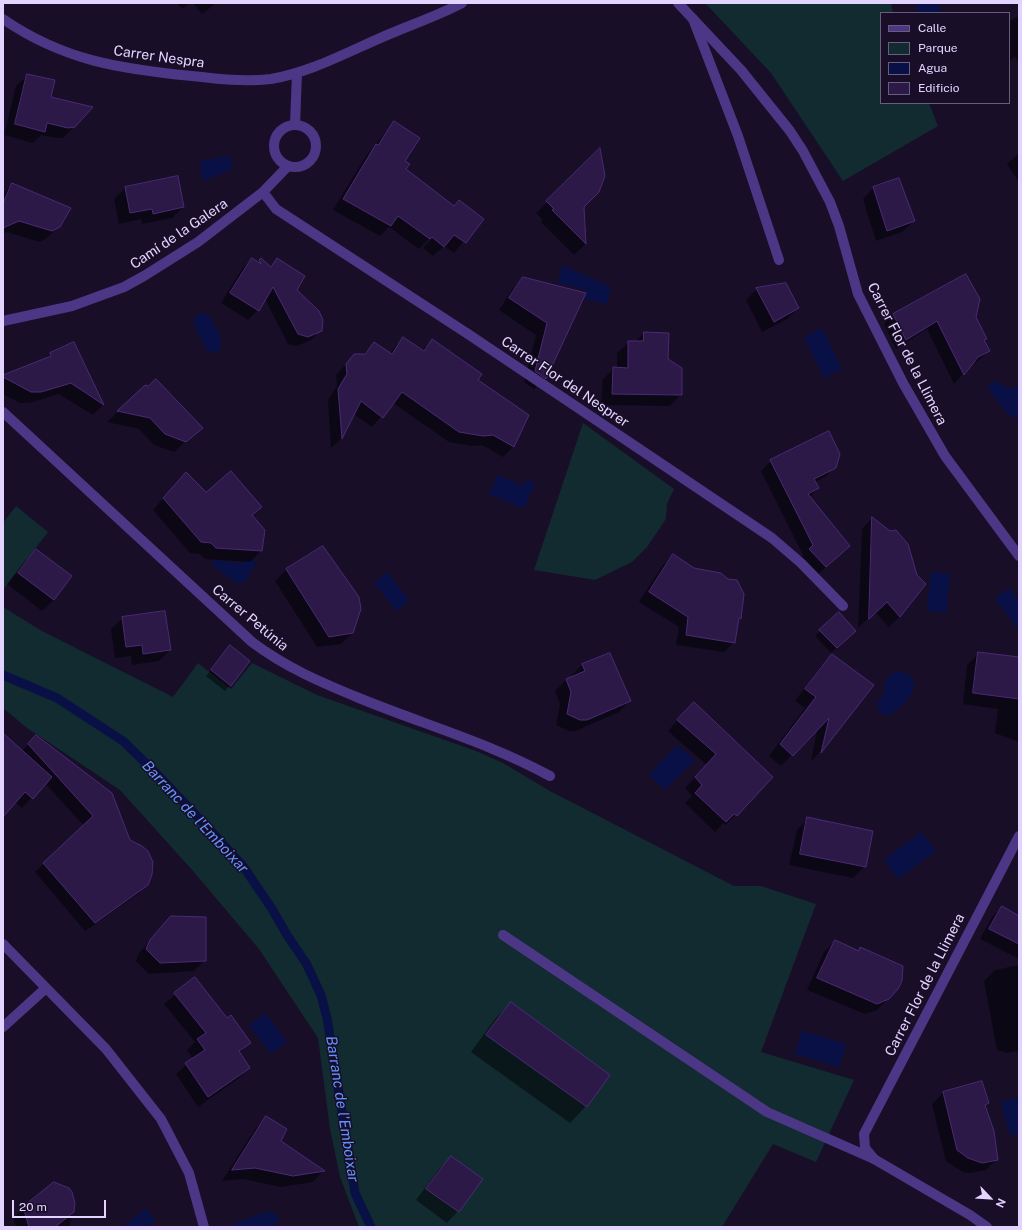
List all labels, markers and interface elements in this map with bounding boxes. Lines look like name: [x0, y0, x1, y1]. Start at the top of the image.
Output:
legend: [880, 12, 1010, 104]
text: Calle: [918, 21, 946, 35]
text: Parque: [918, 41, 958, 55]
street label: Carrer Nespra: [112, 42, 206, 72]
text: Agua: [918, 61, 947, 75]
text: Edificio: [918, 81, 960, 95]
street label: Camí de la Galera: [127, 195, 231, 273]
street label: Carrer Flor de la Llimera: [864, 280, 950, 428]
street label: Carrer Flor del Nesprer: [498, 333, 632, 431]
street label: Carrer Petúnia: [209, 581, 291, 655]
water label: Barranc de l'Emboixar: [138, 757, 252, 877]
street label: Carrer Flor de la Llimera: [882, 911, 968, 1059]
water label: Barranc de l'Emboixar: [322, 1035, 362, 1183]
north arrow: [970, 1178, 1010, 1218]
scale bar: [14, 1192, 108, 1218]
text: N: [994, 1197, 1008, 1210]
text: 20 m: [19, 1200, 47, 1214]

